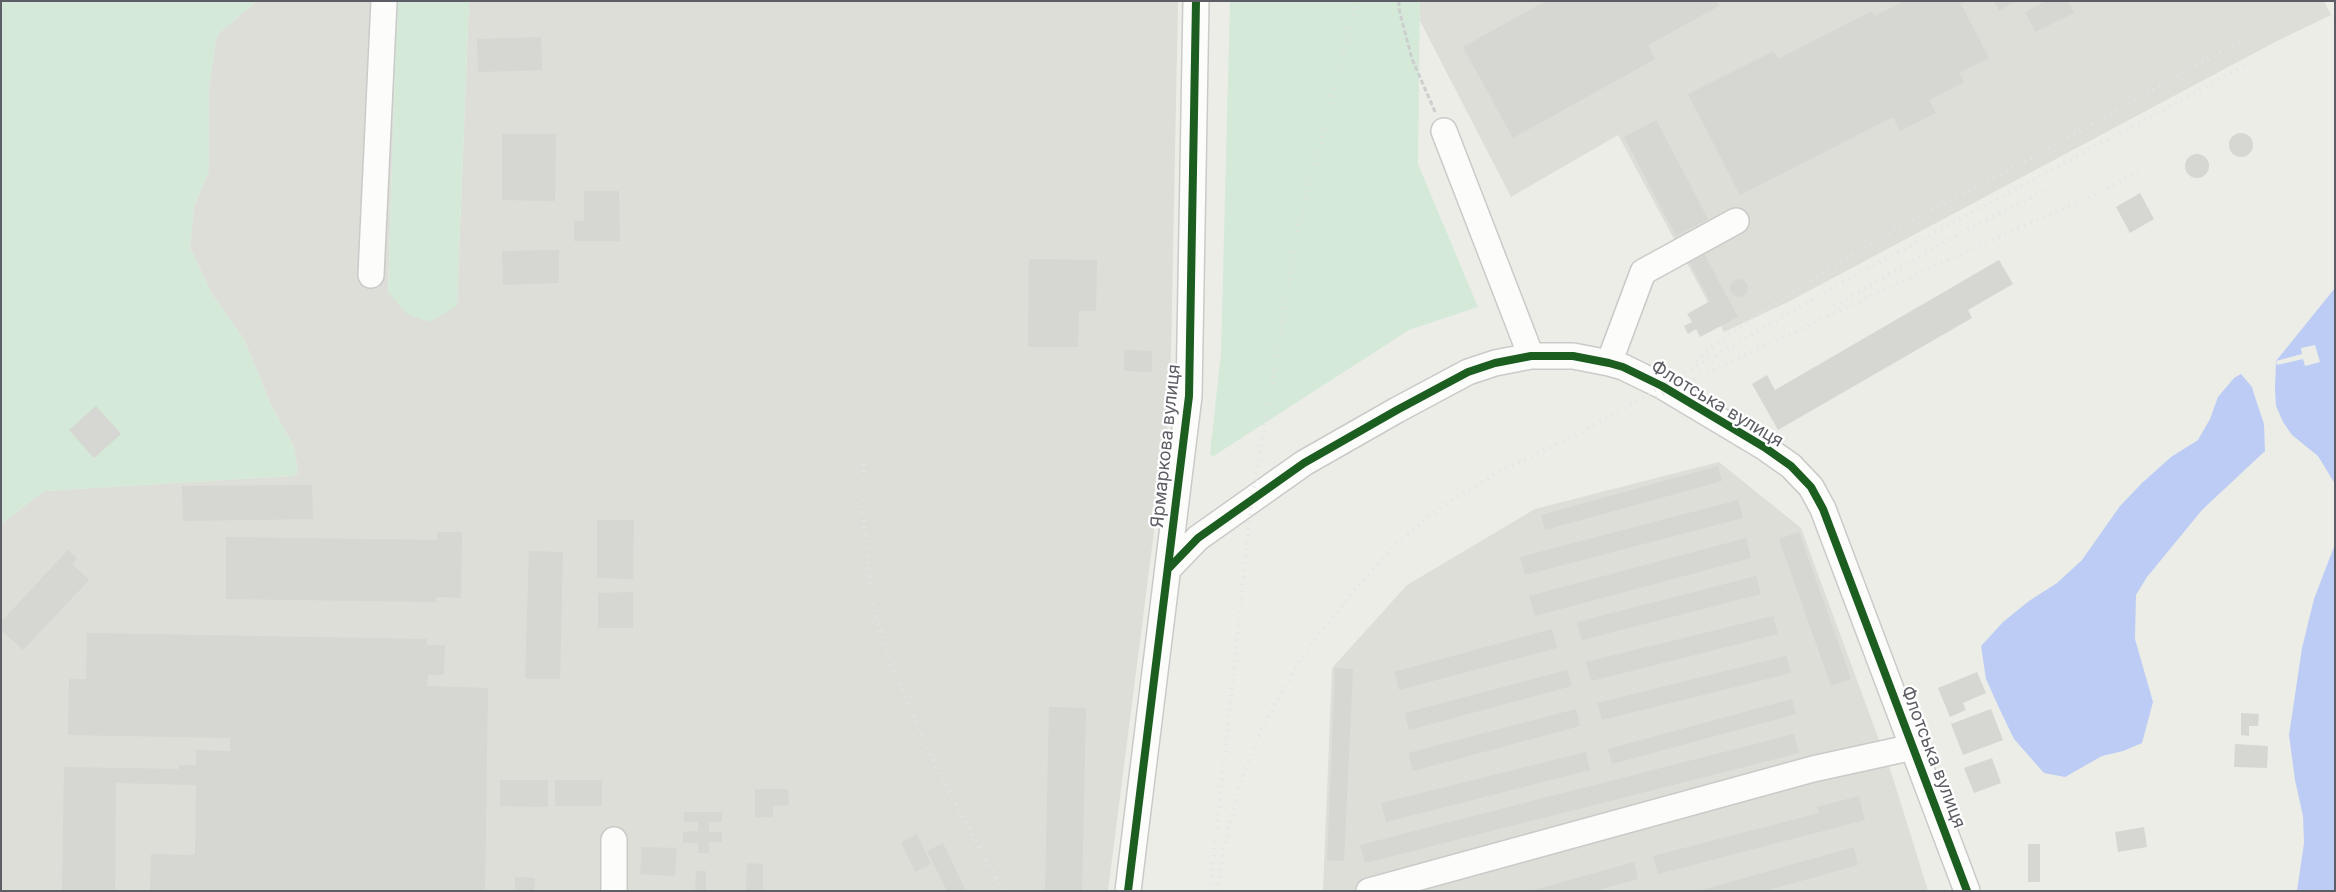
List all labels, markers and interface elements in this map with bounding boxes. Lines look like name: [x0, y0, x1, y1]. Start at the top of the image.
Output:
street label: Флотська вулиця: [1647, 356, 1787, 452]
street label: Ярмаркова вулиця: [1147, 363, 1185, 529]
street label: Флотська вулиця: [1896, 683, 1970, 831]

